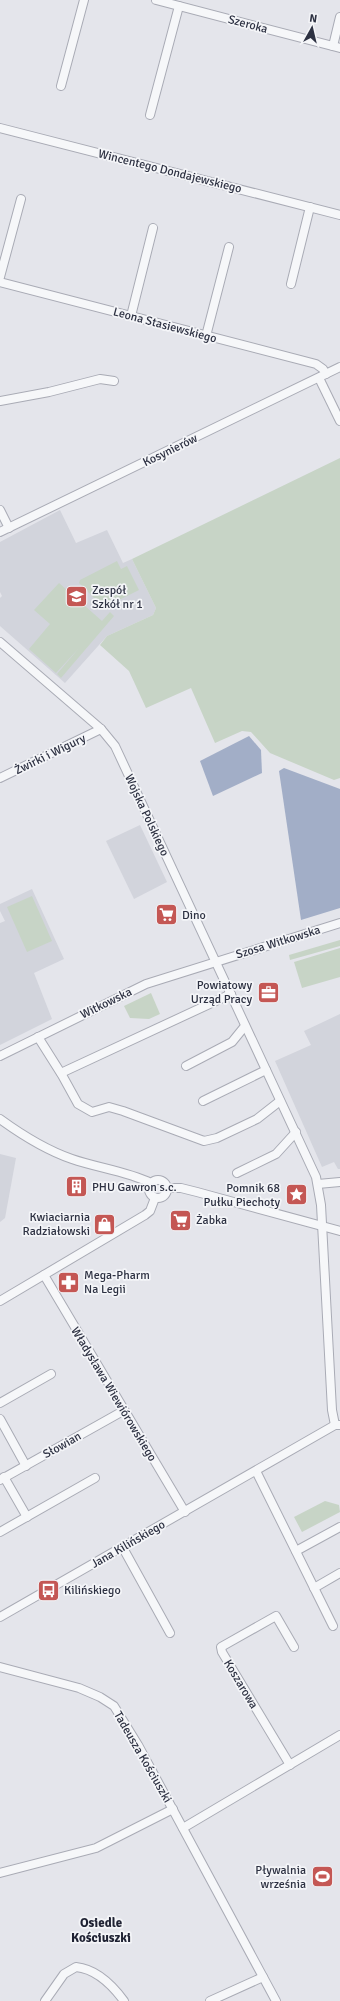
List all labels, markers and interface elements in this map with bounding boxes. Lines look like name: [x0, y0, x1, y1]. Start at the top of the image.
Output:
north arrow: [292, 8, 332, 48]
street label: Szeroka: [226, 12, 269, 37]
text: N: [309, 12, 318, 26]
street label: Wincentego Dondajewskiego: [97, 146, 243, 197]
street label: Leona Stasiewskiego: [111, 304, 218, 347]
street label: Kosynierów: [140, 431, 200, 470]
place label: Zespół Szkół nr 1: [92, 583, 143, 612]
school or university icon: Zespół Szkół nr 1: [63, 584, 89, 610]
street label: Żwirki i Wigury: [12, 731, 89, 778]
street label: Wojska Polskiego: [121, 772, 172, 859]
supermarket icon: Dino: [154, 902, 180, 928]
place label: Dino: [182, 908, 206, 923]
street label: Szosa Witkowska: [234, 923, 322, 962]
place label: Powiatowy Urząd Pracy: [191, 978, 252, 1007]
office icon: Powiatowy Urząd Pracy: [255, 979, 281, 1005]
street label: Witkowska: [78, 985, 134, 1022]
building icon: PHU Gawron s.c.: [63, 1174, 89, 1200]
place label: PHU Gawron s.c.: [92, 1180, 177, 1195]
place label: Pomnik 68 Pułku Piechoty: [204, 1181, 280, 1210]
place icon: Pomnik 68 Pułku Piechoty: [283, 1182, 309, 1208]
supermarket icon: Żabka: [168, 1207, 194, 1233]
place label: Kwiaciarnia Radziałowski: [23, 1210, 90, 1239]
shop icon: Kwiaciarnia Radziałowski: [92, 1211, 118, 1237]
place label: Żabka: [196, 1213, 227, 1228]
place label: Mega-Pharm Na Legii: [84, 1268, 150, 1297]
pharmacy icon: Mega-Pharm Na Legii: [56, 1269, 82, 1295]
street label: Władysława Wiewiórowskiego: [67, 1324, 160, 1464]
street label: Słowian: [40, 1429, 84, 1462]
street label: Jana Kilińskiego: [89, 1517, 168, 1572]
bus stop icon: Kilińskiego: [35, 1577, 61, 1603]
place label: Kilińskiego: [64, 1583, 121, 1598]
street label: Koszarowa: [220, 1657, 261, 1712]
street label: Tadeusza Kościuszki: [110, 1709, 175, 1806]
place label: Pływalnia września: [255, 1863, 306, 1892]
sports icon: Pływalnia września: [309, 1864, 335, 1890]
district label: Osiedle Kościuszki: [71, 1915, 131, 1946]

